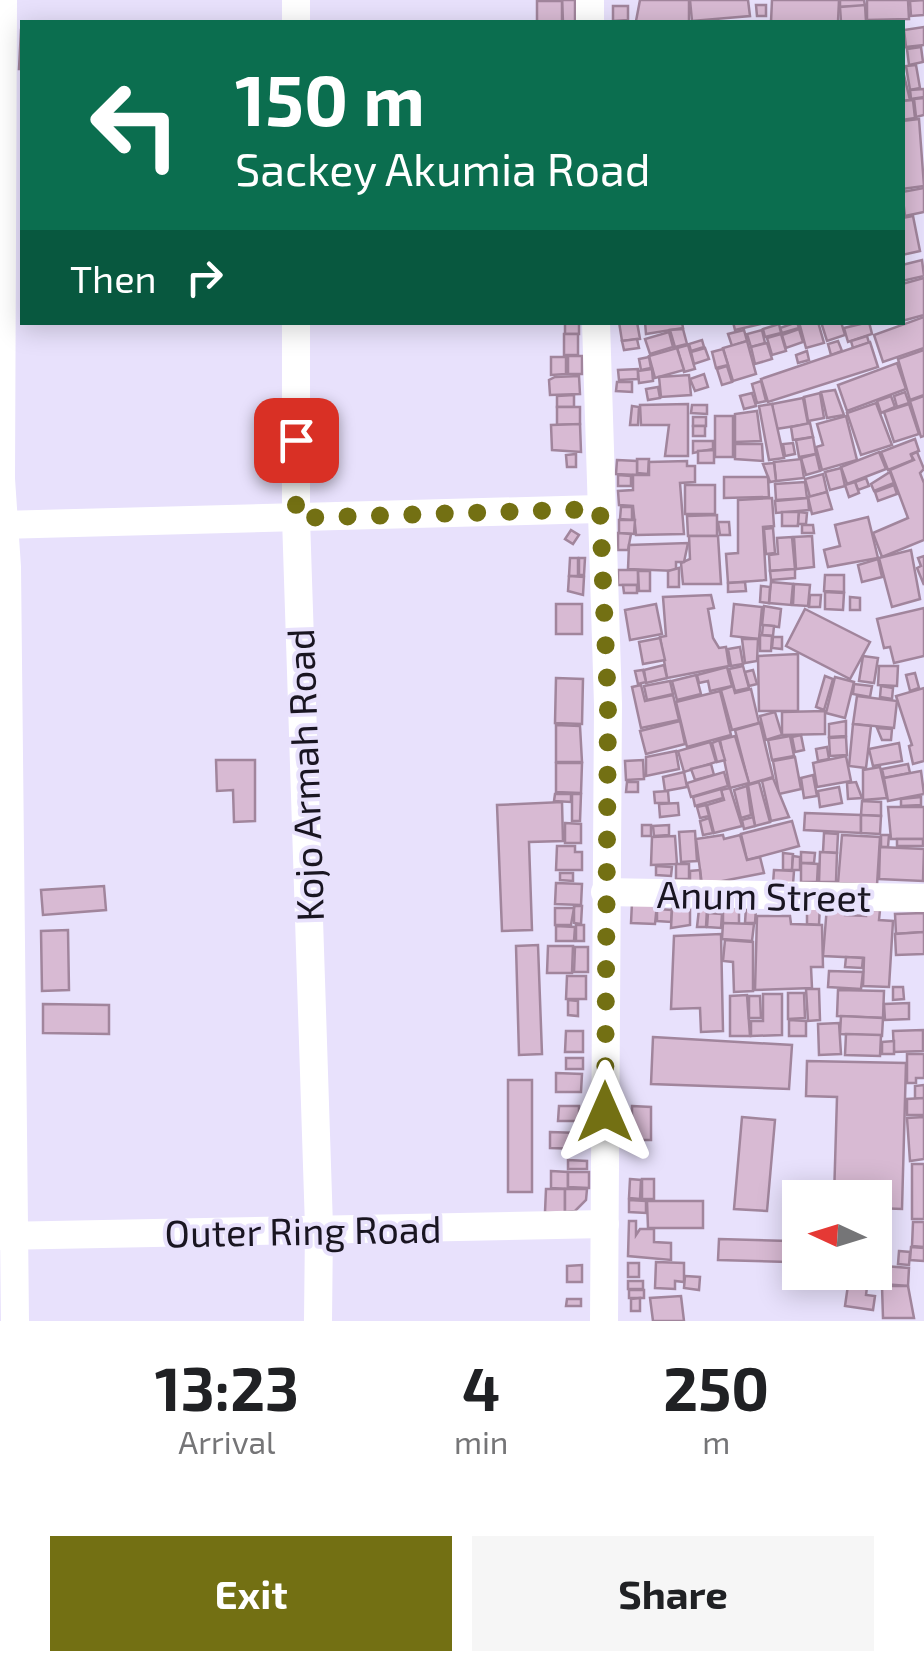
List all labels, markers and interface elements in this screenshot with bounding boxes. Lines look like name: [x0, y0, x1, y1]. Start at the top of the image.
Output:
text: 150 m: [235, 56, 425, 140]
icon: left: [70, 60, 200, 190]
text: Sackey Akumia Road: [235, 141, 651, 195]
icon: right: [177, 250, 232, 305]
text: Then: [70, 255, 157, 301]
pin: [254, 398, 339, 483]
icon: arrive: [269, 413, 324, 468]
street label: Kojo Armah Road: [276, 628, 332, 922]
street label: Anum Street: [656, 870, 872, 920]
position arrow: [553, 1060, 657, 1164]
north arrow: [782, 1180, 892, 1290]
map controls: [782, 1180, 892, 1290]
street label: Outer Ring Road: [164, 1205, 442, 1255]
text: 13:23: [155, 1351, 299, 1423]
text: 4: [462, 1351, 500, 1423]
text: 250: [663, 1351, 769, 1423]
text: Arrival: [178, 1422, 276, 1460]
text: min: [454, 1422, 508, 1460]
text: m: [702, 1422, 730, 1460]
button: Exit: [50, 1536, 452, 1651]
button: Share: [472, 1536, 874, 1651]

